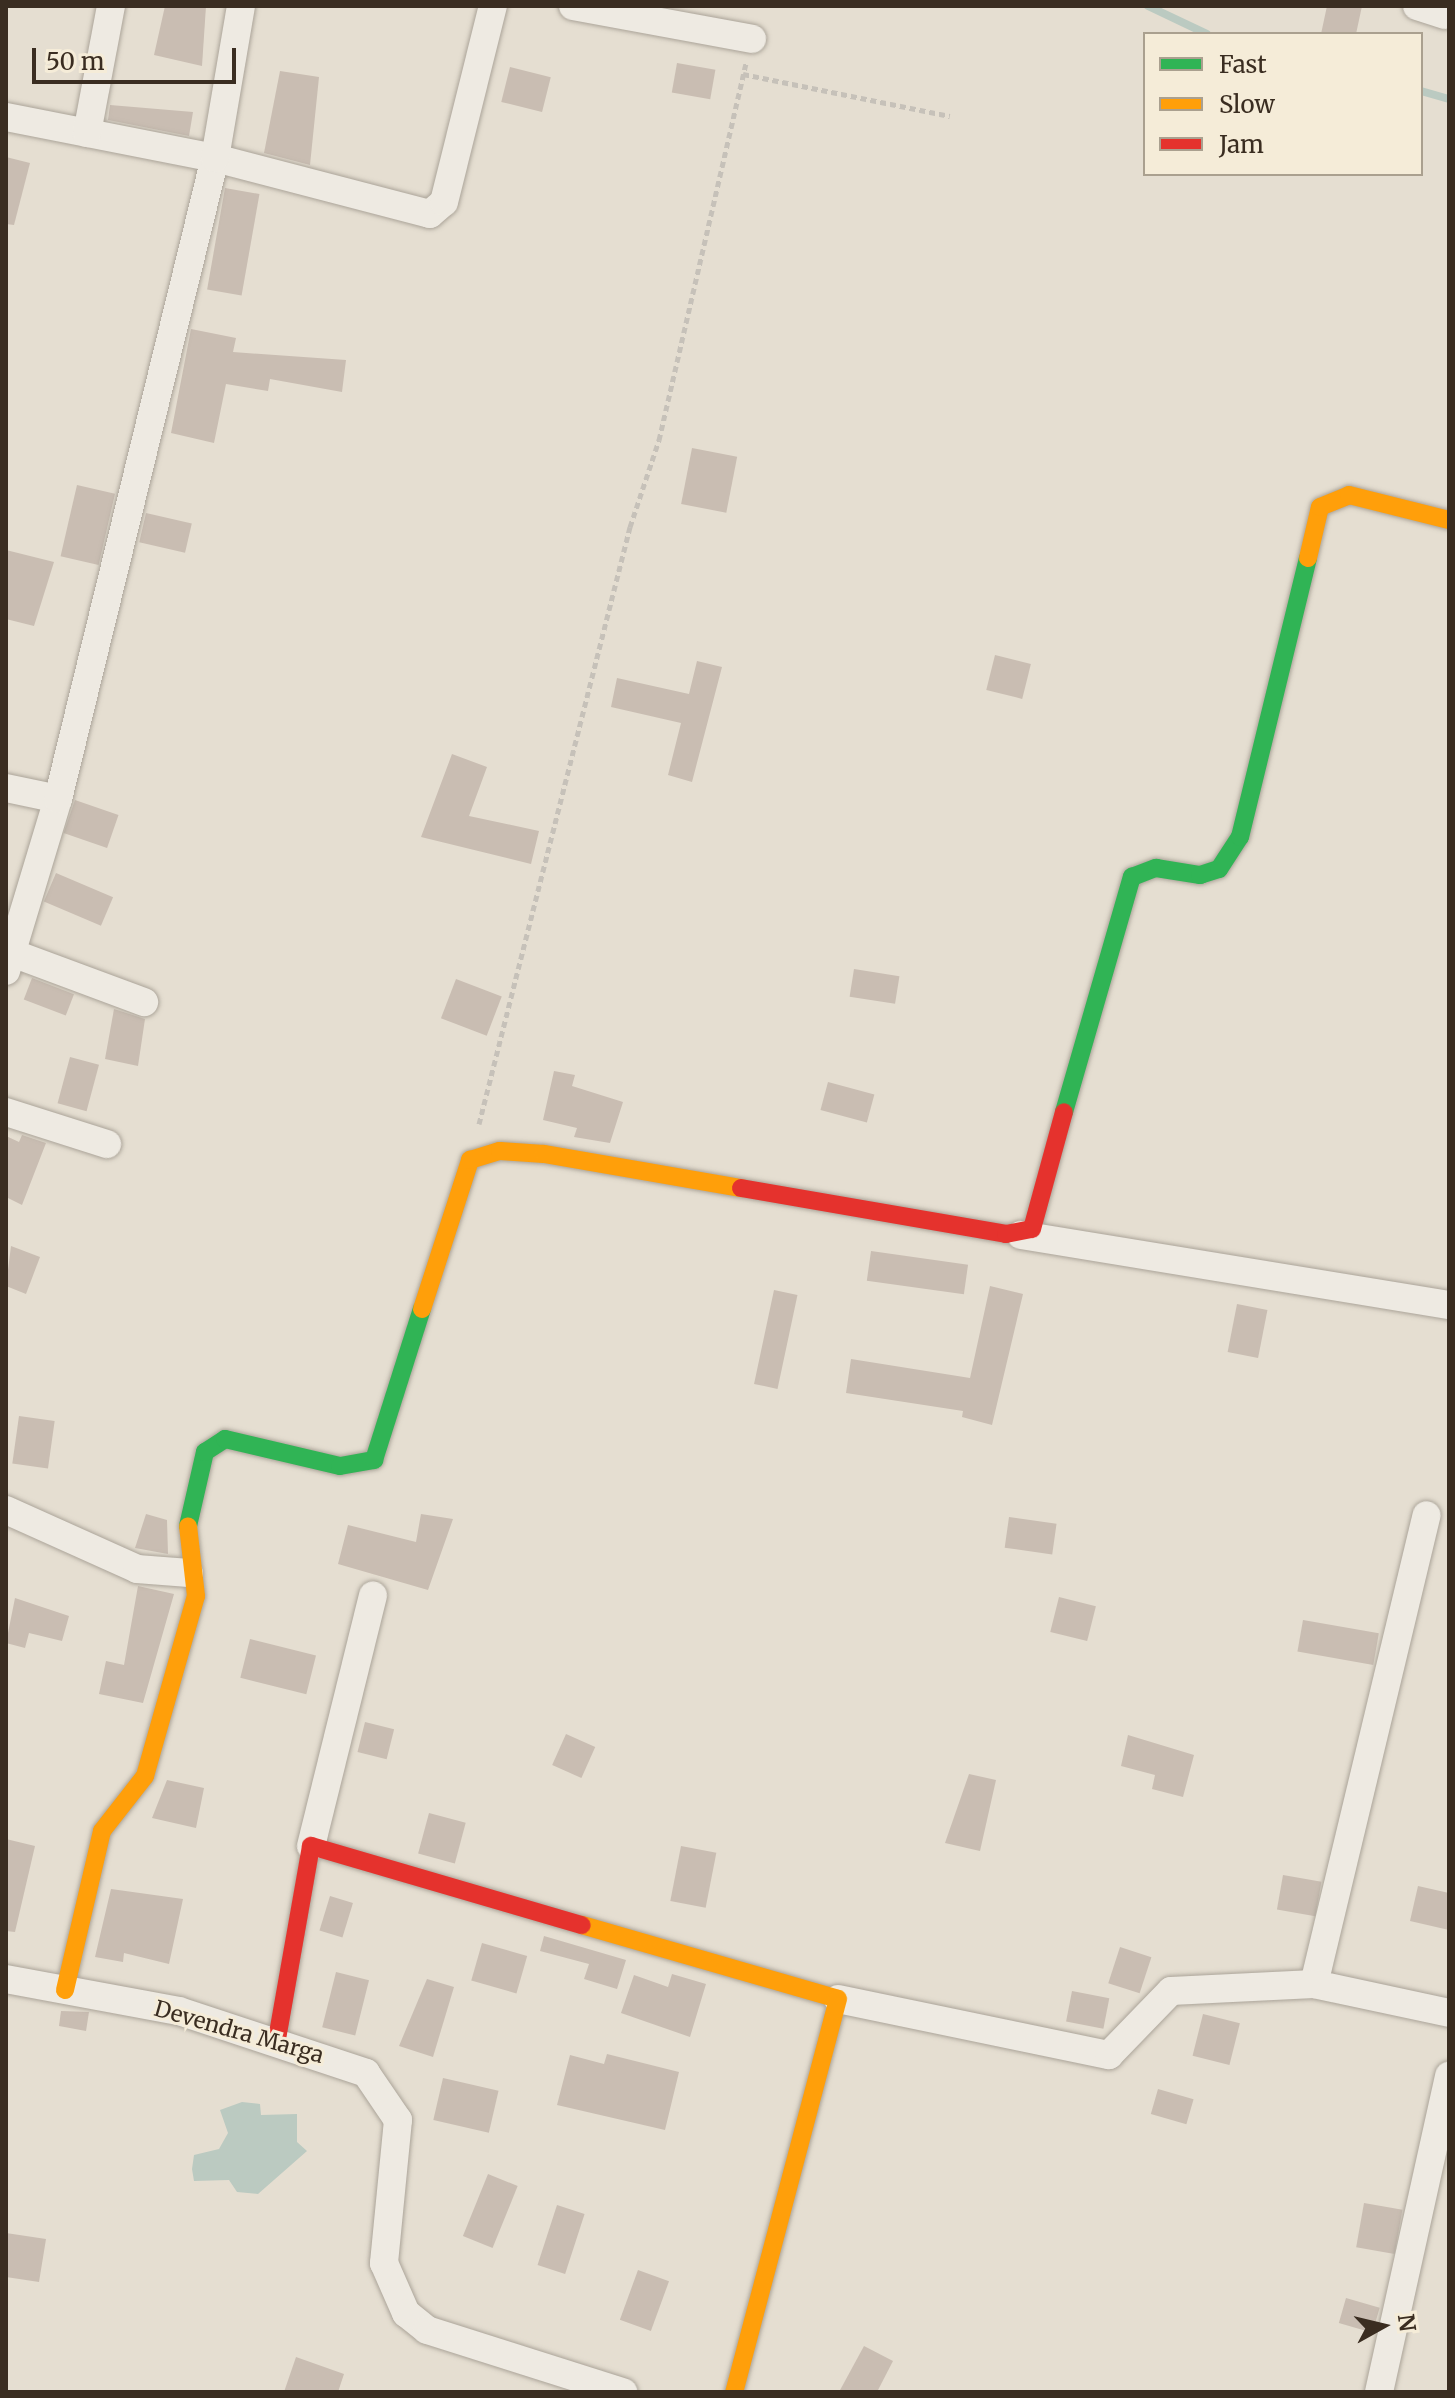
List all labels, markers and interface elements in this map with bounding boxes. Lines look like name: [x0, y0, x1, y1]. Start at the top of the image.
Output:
scale bar: [36, 32, 240, 82]
legend: [1143, 32, 1423, 176]
text: 50 m: [46, 46, 105, 77]
text: Fast: [1219, 49, 1267, 80]
text: Slow: [1219, 89, 1275, 120]
text: Jam: [1219, 129, 1264, 160]
street label: Devendra Marga: [151, 1995, 327, 2069]
north arrow: [1343, 2286, 1423, 2366]
text: N: [1392, 2312, 1422, 2333]

